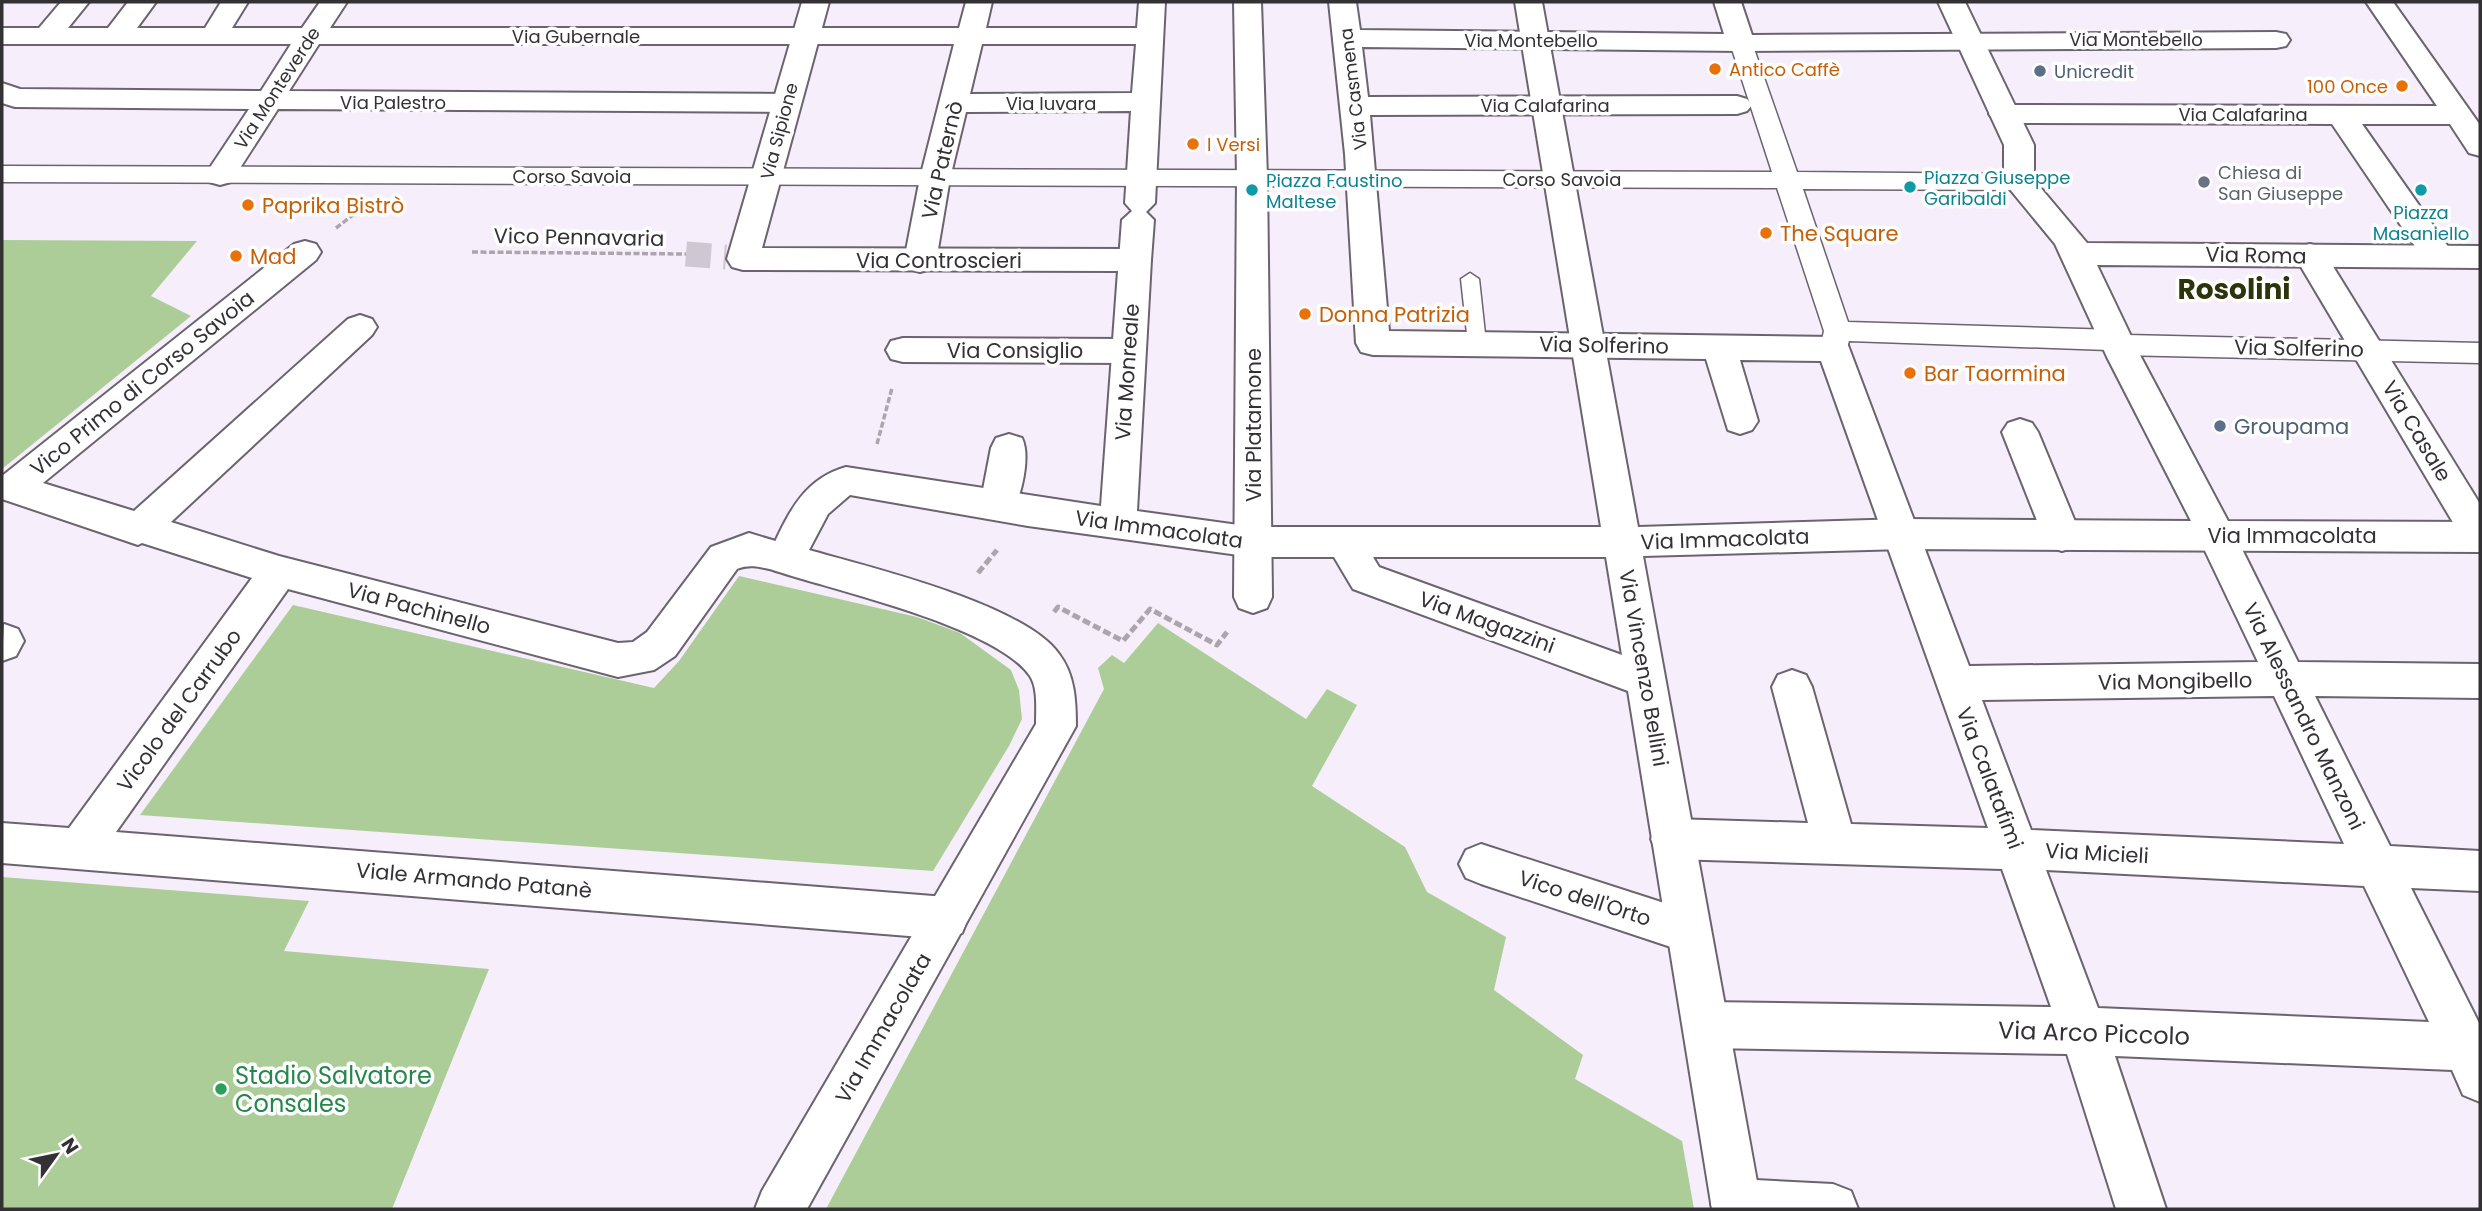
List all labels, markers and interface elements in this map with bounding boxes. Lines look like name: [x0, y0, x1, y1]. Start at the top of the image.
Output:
street label: Via Monteverde: [228, 22, 326, 154]
street label: Via Gubernale: [512, 24, 640, 49]
street label: Via Casmena: [1333, 27, 1373, 151]
street label: Via Montebello: [2069, 27, 2203, 52]
street label: Via Montebello: [1464, 28, 1598, 53]
place label: Antico Caffè: [1729, 57, 1840, 82]
place label: Unicredit: [2054, 59, 2134, 84]
marker: Antico Caffè: [1707, 61, 1723, 77]
marker: Unicredit: [2032, 63, 2048, 79]
place label: 100 Once: [2307, 74, 2388, 99]
marker: 100 Once: [2394, 78, 2410, 94]
street label: Via Sipione: [754, 80, 804, 182]
street label: Via Palestro: [340, 90, 446, 115]
street label: Via Iuvara: [1006, 91, 1096, 116]
street label: Via Calafarina: [1480, 93, 1610, 118]
street label: Via Paternò: [914, 98, 970, 222]
street label: Via Calafarina: [2178, 102, 2308, 127]
place label: I Versi: [1207, 132, 1260, 157]
marker: I Versi: [1185, 136, 1201, 152]
place label: Chiesa di San Giuseppe: [2218, 160, 2343, 206]
street label: Corso Savoia: [513, 164, 631, 189]
place label: Piazza Giuseppe Garibaldi: [1924, 165, 2070, 211]
street label: Corso Savoia: [1503, 167, 1621, 192]
place label: Piazza Faustino Maltese: [1266, 168, 1403, 214]
marker: Chiesa di San Giuseppe: [2196, 174, 2212, 190]
marker: Piazza Giuseppe Garibaldi: [1902, 179, 1918, 195]
marker: Piazza Faustino Maltese: [1244, 182, 1260, 198]
marker: Piazza Masaniello: [2413, 182, 2429, 198]
place label: Paprika Bistrò: [262, 191, 404, 220]
marker: Paprika Bistrò: [240, 197, 256, 213]
place label: Piazza Masaniello: [2373, 200, 2469, 246]
place label: The Square: [1780, 219, 1898, 248]
street label: Vico Pennavaria: [493, 221, 665, 253]
marker: The Square: [1758, 225, 1774, 241]
street label: Via Roma: [2205, 240, 2307, 270]
place label: Mad: [250, 242, 296, 271]
street label: Via Controscieri: [856, 246, 1022, 275]
marker: Mad: [228, 248, 244, 264]
district label: Rosolini: [2177, 270, 2291, 309]
street label: Vico Primo di Corso Savoia: [24, 283, 260, 483]
place label: Donna Patrizia: [1319, 300, 1470, 329]
street label: Via Monreale: [1108, 302, 1146, 442]
marker: Donna Patrizia: [1297, 306, 1313, 322]
street label: Via Solferino: [1539, 329, 1669, 361]
street label: Via Solferino: [2234, 332, 2364, 364]
street label: Via Consiglio: [947, 336, 1083, 365]
street label: Via Platamone: [1239, 348, 1268, 502]
place label: Bar Taormina: [1924, 359, 2066, 388]
marker: Bar Taormina: [1902, 365, 1918, 381]
street label: Via Casale: [2375, 375, 2459, 487]
place label: Groupama: [2234, 412, 2349, 441]
marker: Groupama: [2212, 418, 2228, 434]
street label: Via Immacolata: [1073, 503, 1245, 555]
street label: Via Immacolata: [2207, 521, 2377, 550]
street label: Via Immacolata: [1640, 522, 1810, 556]
street label: Via Vincenzo Bellini: [1612, 567, 1676, 769]
street label: Via Pachinello: [344, 575, 494, 641]
street label: Via Magazzini: [1415, 584, 1559, 660]
street label: Via Alessandro Manzoni: [2236, 598, 2372, 834]
street label: Vicolo del Carrubo: [110, 623, 248, 797]
street label: Via Mongibello: [2098, 665, 2252, 697]
street label: Via Calatafimi: [1950, 703, 2030, 853]
street label: Via Micieli: [2044, 836, 2150, 870]
street label: Viale Armando Patanè: [355, 855, 593, 905]
street label: Vico dell'Orto: [1515, 863, 1655, 933]
street label: Via Immacolata: [828, 947, 938, 1109]
street label: Via Arco Piccolo: [1998, 1013, 2190, 1053]
place label: Stadio Salvatore Consales: [235, 1059, 432, 1120]
marker: Stadio Salvatore Consales: [213, 1081, 229, 1097]
north arrow: [21, 1120, 91, 1190]
text: N: [55, 1133, 85, 1159]

